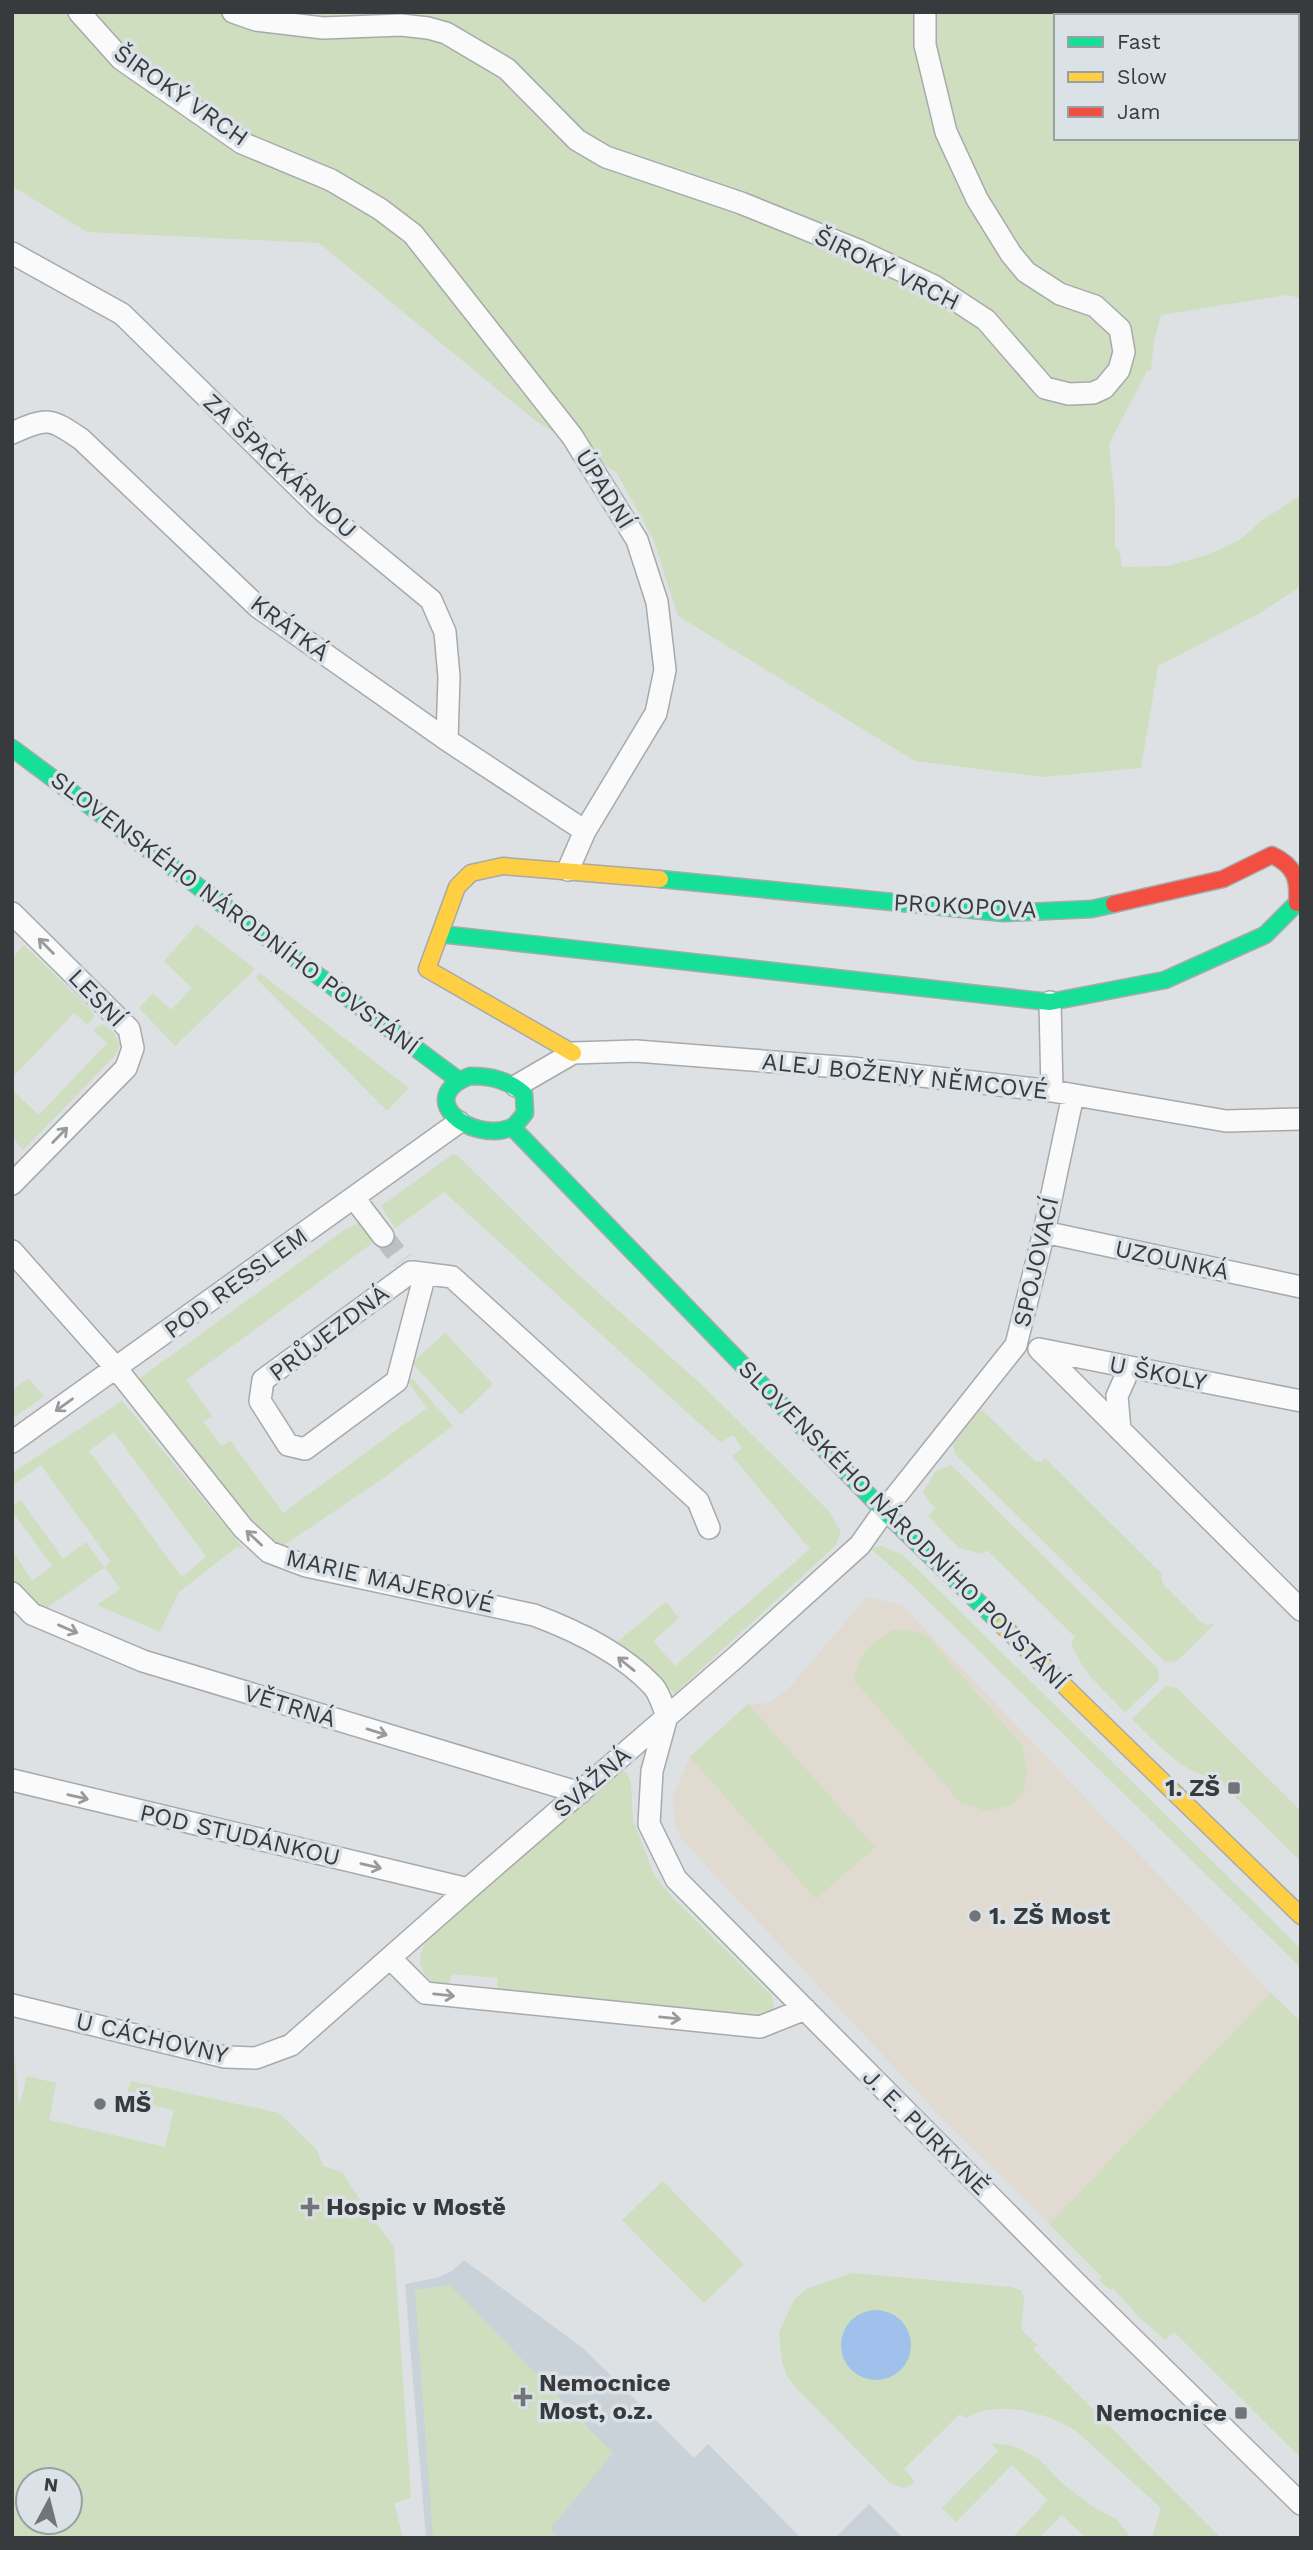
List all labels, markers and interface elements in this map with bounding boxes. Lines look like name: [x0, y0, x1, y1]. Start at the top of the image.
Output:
legend: [1054, 14, 1299, 140]
text: Fast: [1117, 29, 1161, 54]
street label: ŠIROKÝ VRCH: [108, 38, 254, 152]
text: Slow: [1117, 64, 1167, 89]
text: Jam: [1117, 99, 1160, 124]
street label: ŠIROKÝ VRCH: [810, 222, 964, 316]
street label: ZA ŠPAČKÁRNOU: [198, 388, 362, 544]
street label: ÚPADNÍ: [570, 444, 640, 534]
street label: KRÁTKÁ: [245, 589, 335, 667]
street label: SLOVENSKÉHO NÁRODNÍHO POVSTÁNÍ: [46, 765, 424, 1061]
street label: PROKOPOVA: [893, 888, 1038, 924]
one-way arrow: [37, 938, 54, 955]
street label: LESNÍ: [63, 963, 131, 1033]
street label: ALEJ BOŽENY NĚMCOVÉ: [761, 1047, 1049, 1105]
one-way arrow: [51, 1127, 68, 1144]
street label: SPOJOVACÍ: [1007, 1194, 1065, 1330]
street label: POD RESSLEM: [159, 1222, 313, 1344]
street label: UZOUNKÁ: [1112, 1234, 1232, 1286]
street label: PRŮJEZDNÁ: [264, 1279, 394, 1387]
street label: U ŠKOLY: [1107, 1350, 1209, 1396]
street label: SLOVENSKÉHO NÁRODNÍHO POVSTÁNÍ: [733, 1355, 1073, 1695]
one-way arrow: [55, 1398, 74, 1413]
one-way arrow: [245, 1530, 263, 1546]
street label: MARIE MAJEROVÉ: [283, 1543, 497, 1619]
one-way arrow: [57, 1623, 79, 1636]
one-way arrow: [618, 1657, 636, 1672]
street label: VĚTRNÁ: [241, 1679, 340, 1733]
one-way arrow: [366, 1726, 388, 1739]
street label: SVÁŽNÁ: [547, 1741, 637, 1823]
place label: 1. ZŠ: [1165, 1774, 1220, 1802]
marker: 1. ZŠ: [1226, 1780, 1242, 1796]
one-way arrow: [66, 1791, 89, 1804]
street label: POD STUDÁNKOU: [137, 1798, 343, 1872]
one-way arrow: [359, 1860, 382, 1873]
place label: 1. ZŠ Most: [989, 1902, 1111, 1930]
marker: 1. ZŠ Most: [967, 1908, 983, 1924]
one-way arrow: [432, 1988, 454, 2001]
street label: U CÁCHOVNY: [73, 2007, 231, 2069]
one-way arrow: [658, 2012, 681, 2025]
street label: J. E. PURKYNĚ: [857, 2063, 995, 2201]
place label: MŠ: [114, 2090, 151, 2118]
marker: MŠ: [92, 2096, 108, 2112]
place label: Hospic v Mostě: [326, 2193, 506, 2221]
marker: Hospic v Mostě: [300, 2197, 320, 2217]
place label: Nemocnice Most, o.z.: [539, 2369, 671, 2425]
marker: Nemocnice Most, o.z.: [513, 2387, 533, 2407]
place label: Nemocnice: [1095, 2399, 1227, 2427]
marker: Nemocnice: [1233, 2405, 1249, 2421]
north arrow: [14, 2466, 84, 2536]
text: N: [43, 2472, 59, 2497]

